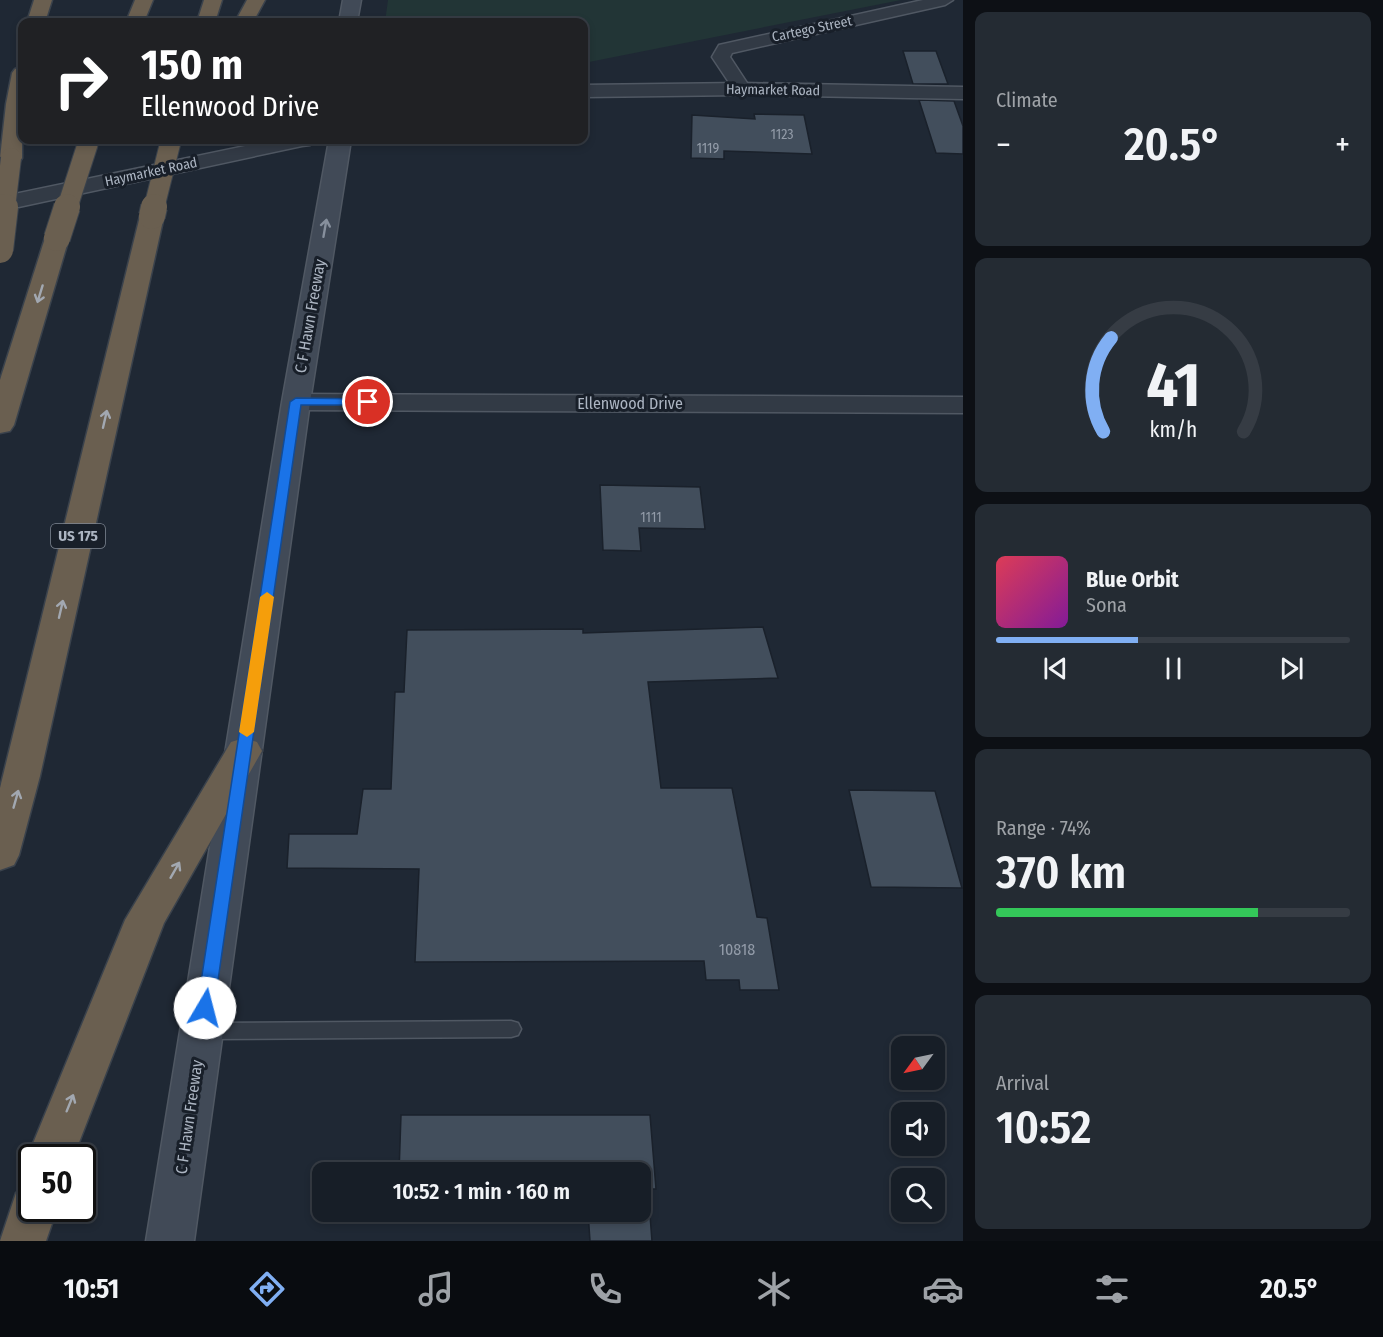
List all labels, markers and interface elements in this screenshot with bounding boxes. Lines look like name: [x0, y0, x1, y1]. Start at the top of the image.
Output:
street label: Cartego Street: [770, 12, 854, 46]
text: 150 m: [141, 40, 243, 90]
icon: right: [42, 42, 120, 120]
street label: Haymarket Road: [726, 81, 820, 99]
text: Climate: [996, 88, 1058, 112]
text: Ellenwood Drive: [141, 91, 319, 123]
text: 20.5°: [1124, 118, 1222, 172]
text: −: [996, 125, 1011, 165]
text: +: [1335, 125, 1350, 165]
house number: 1123: [770, 126, 794, 143]
house number: 1119: [697, 140, 720, 157]
street label: Haymarket Road: [103, 154, 199, 190]
one-way arrow: [320, 219, 331, 239]
street label: C F Hawn Freeway: [291, 257, 330, 374]
one-way arrow: [34, 284, 45, 303]
text: 41: [1146, 348, 1200, 423]
pin: [342, 376, 393, 427]
icon: arrive: [351, 385, 384, 418]
street label: Ellenwood Drive: [577, 394, 683, 413]
one-way arrow: [100, 410, 111, 429]
text: km/h: [1149, 417, 1197, 443]
house number: 1111: [640, 509, 662, 526]
road number: US 175: [51, 524, 105, 548]
text: Blue Orbit: [1086, 566, 1179, 593]
text: Sona: [1086, 593, 1127, 617]
one-way arrow: [56, 600, 67, 619]
icon: previous: [1039, 652, 1072, 685]
icon: pause: [1157, 652, 1190, 685]
icon: next: [1275, 652, 1308, 685]
one-way arrow: [11, 790, 22, 809]
text: Range · 74%: [996, 816, 1091, 840]
text: 370 km: [996, 846, 1126, 900]
one-way arrow: [169, 862, 181, 879]
house number: 10818: [719, 940, 755, 959]
position arrow: [173, 976, 237, 1040]
north arrow: [891, 1036, 945, 1090]
map controls: [891, 1036, 945, 1222]
street label: C F Hawn Freeway: [172, 1058, 207, 1175]
text: Arrival: [996, 1071, 1049, 1095]
one-way arrow: [65, 1094, 76, 1113]
text: 10:52: [996, 1101, 1091, 1155]
button: sound: [891, 1102, 945, 1156]
speed limit sign: 50: [18, 1144, 96, 1222]
button: search: [891, 1168, 945, 1222]
text: 10:52 · 1 min · 160 m: [393, 1178, 570, 1205]
icon: directions: [246, 1268, 288, 1310]
icon: music: [415, 1268, 457, 1310]
icon: phone: [584, 1268, 626, 1310]
icon: climate: [753, 1268, 795, 1310]
icon: car: [922, 1268, 964, 1310]
icon: filters: [1091, 1268, 1133, 1310]
text: 10:51: [63, 1273, 119, 1305]
text: 20.5°: [1260, 1273, 1320, 1305]

